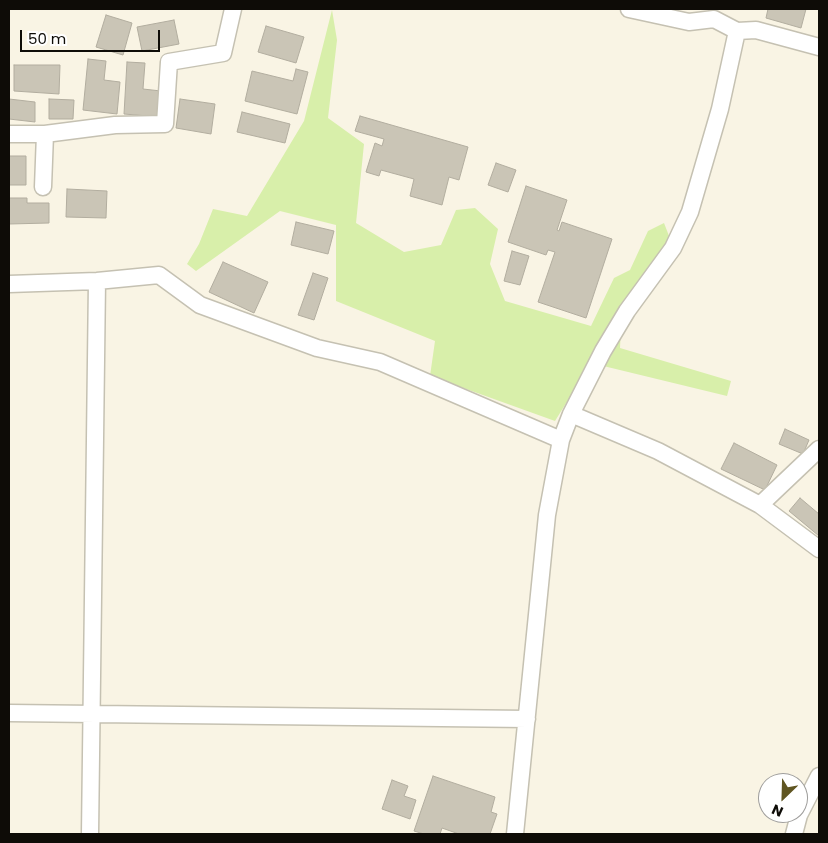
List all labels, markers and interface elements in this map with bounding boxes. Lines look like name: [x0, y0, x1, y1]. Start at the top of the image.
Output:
scale bar: [22, 20, 162, 52]
text: 50 m: [28, 28, 66, 49]
north arrow: [758, 773, 808, 823]
text: N: [768, 800, 786, 822]

